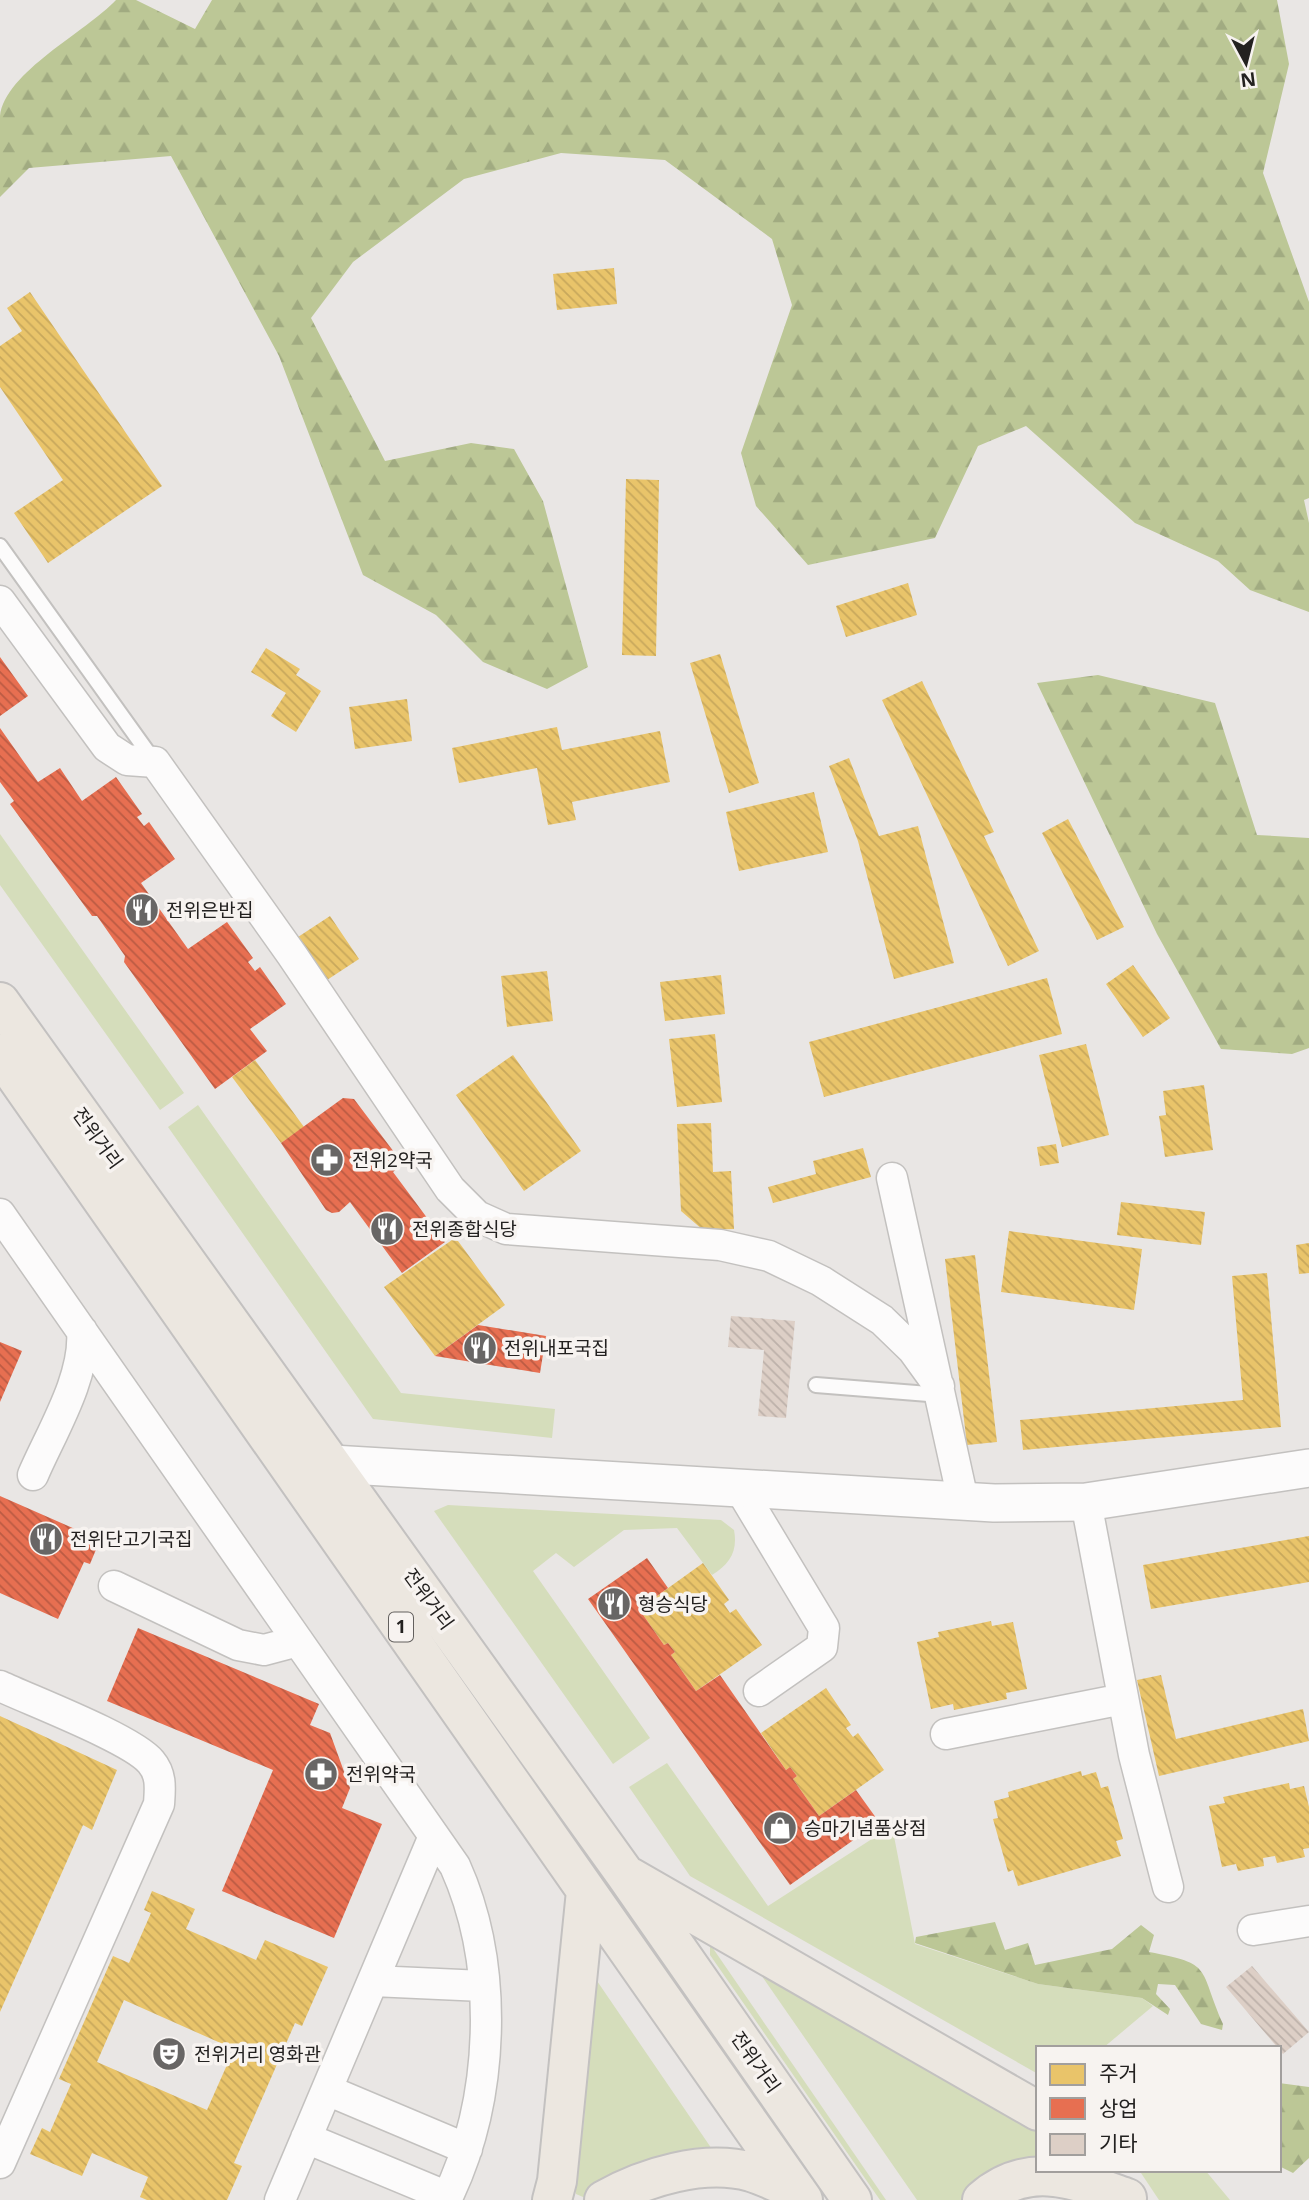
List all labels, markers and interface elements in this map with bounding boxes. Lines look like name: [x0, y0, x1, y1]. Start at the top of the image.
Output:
north arrow: [1211, 28, 1281, 98]
text: N: [1239, 66, 1257, 94]
restaurant icon: 전위은반집: [123, 891, 161, 929]
place label: 전위은반집: [166, 897, 253, 923]
street label: 전위거리: [67, 1102, 129, 1174]
pharmacy icon: 전위2약국: [308, 1141, 346, 1179]
place label: 전위2약국: [352, 1147, 433, 1173]
restaurant icon: 전위종합식당: [368, 1210, 406, 1248]
place label: 전위종합식당: [412, 1216, 517, 1242]
restaurant icon: 전위내포국집: [461, 1329, 499, 1367]
place label: 전위내포국집: [504, 1335, 609, 1361]
restaurant icon: 전위단고기국집: [27, 1520, 65, 1558]
place label: 전위단고기국집: [70, 1526, 192, 1552]
street label: 전위거리: [398, 1563, 460, 1635]
restaurant icon: 형승식당: [595, 1585, 633, 1623]
place label: 형승식당: [638, 1591, 708, 1617]
road number: 1: [389, 1612, 413, 1642]
pharmacy icon: 전위약국: [302, 1755, 340, 1793]
place label: 전위약국: [346, 1761, 416, 1787]
shop icon: 승마기념품상점: [761, 1809, 799, 1847]
place label: 승마기념품상점: [804, 1815, 926, 1841]
street label: 전위거리: [725, 2026, 787, 2098]
theatre icon: 전위거리 영화관: [150, 2035, 188, 2073]
place label: 전위거리 영화관: [194, 2041, 321, 2067]
legend: [1036, 2046, 1281, 2172]
text: 주거: [1099, 2059, 1138, 2087]
text: 상업: [1099, 2094, 1138, 2122]
text: 기타: [1099, 2129, 1138, 2157]

